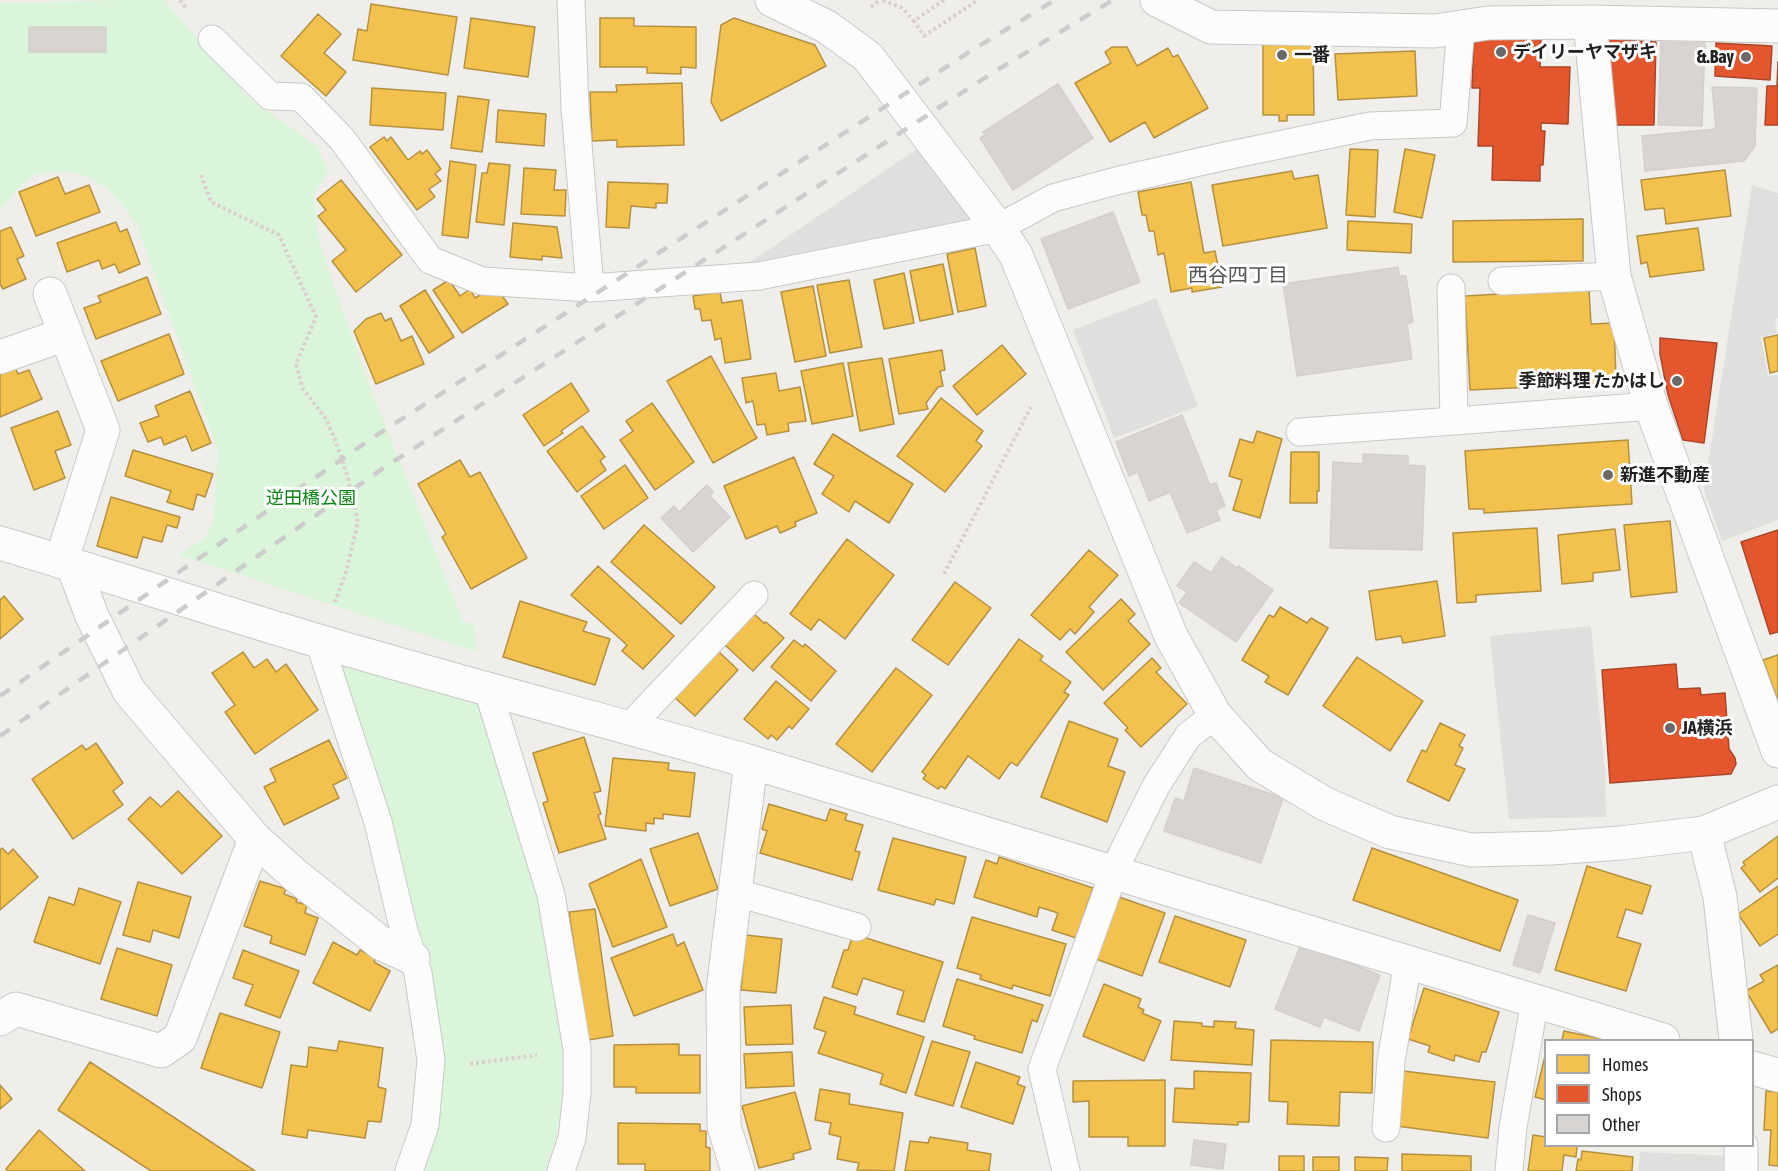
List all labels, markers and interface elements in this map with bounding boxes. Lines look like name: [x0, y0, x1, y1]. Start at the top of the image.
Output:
place label: デイリーヤマザキ: [1513, 41, 1657, 63]
place label: 一番: [1294, 44, 1330, 66]
marker: デイリーヤマザキ: [1494, 45, 1508, 59]
place label: &.Bay: [1697, 46, 1734, 68]
marker: 一番: [1275, 48, 1289, 62]
marker: &.Bay: [1739, 50, 1753, 64]
district label: 西谷四丁目: [1188, 264, 1288, 288]
place label: 季節料理 たかはし: [1519, 370, 1665, 392]
marker: 季節料理 たかはし: [1670, 374, 1684, 388]
place label: 新進不動産: [1620, 464, 1710, 486]
marker: 新進不動産: [1601, 468, 1615, 482]
park label: 逆田橋公園: [266, 487, 356, 509]
place label: JA横浜: [1682, 717, 1733, 739]
marker: JA横浜: [1663, 721, 1677, 735]
legend: [1544, 1039, 1754, 1147]
text: Homes: [1602, 1054, 1648, 1075]
text: Shops: [1602, 1084, 1642, 1105]
text: Other: [1602, 1114, 1640, 1135]

